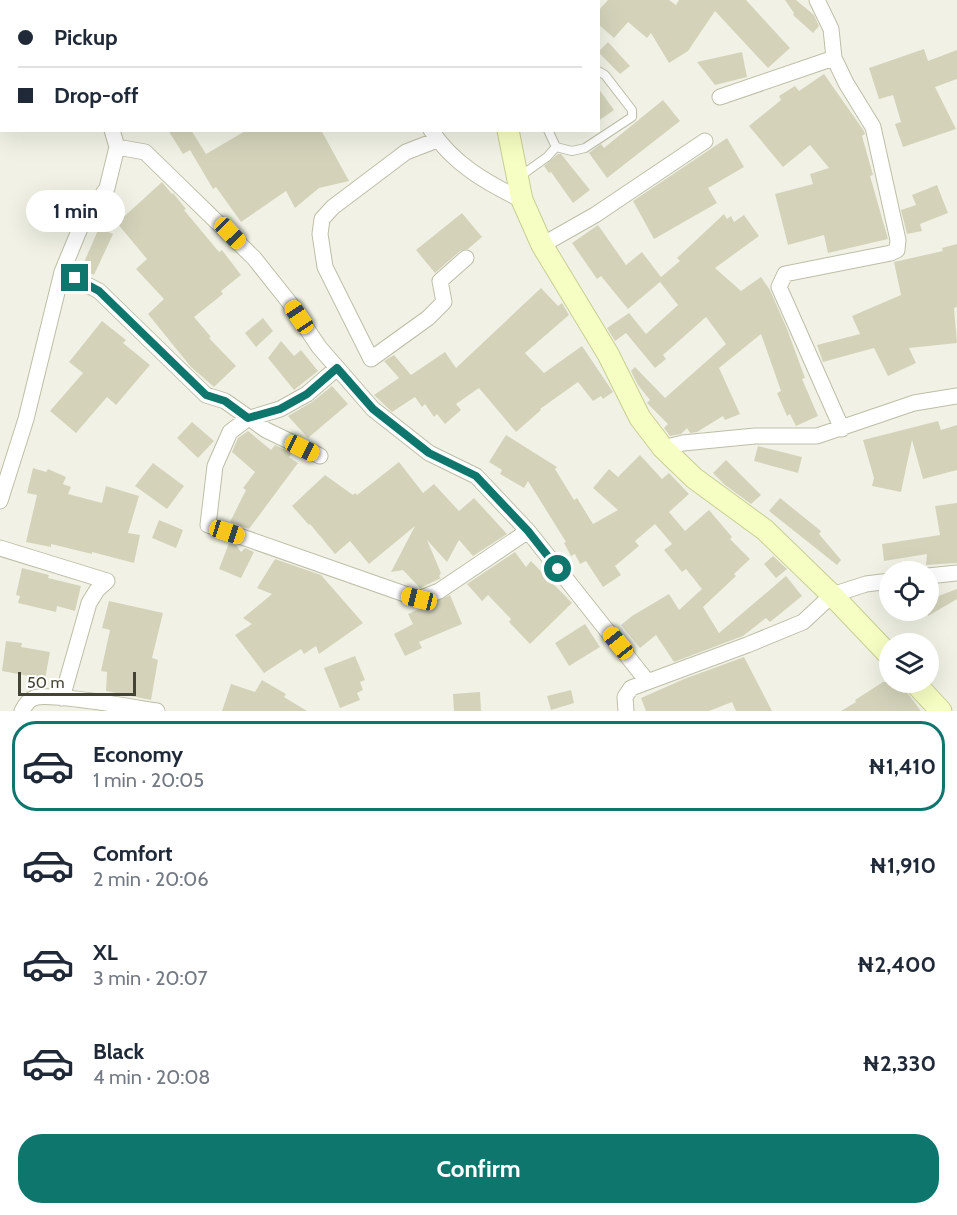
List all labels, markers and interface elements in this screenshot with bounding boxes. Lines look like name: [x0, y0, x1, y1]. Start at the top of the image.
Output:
text: Pickup: [54, 24, 118, 51]
text: Drop-off: [54, 82, 138, 109]
callout: 1 min: [26, 191, 124, 233]
text: 1 min: [53, 199, 98, 223]
car: [211, 214, 249, 252]
route end: [61, 264, 88, 291]
car: [281, 297, 317, 337]
car: [282, 432, 322, 464]
car: [207, 518, 247, 546]
route start: [544, 555, 571, 582]
map controls: [879, 561, 939, 693]
button: locate: [879, 561, 939, 621]
car: [399, 586, 439, 612]
car: [600, 623, 636, 663]
button: layers: [879, 633, 939, 693]
scale bar: [18, 669, 136, 696]
text: 50 m: [27, 673, 64, 692]
icon: car: [21, 739, 75, 793]
text: Economy: [93, 741, 183, 768]
text: ₦1,410: [868, 753, 936, 780]
text: 1 min · 20:05: [93, 768, 204, 792]
icon: car: [21, 838, 75, 892]
text: Comfort: [93, 840, 172, 867]
text: ₦1,910: [869, 852, 936, 879]
text: 2 min · 20:06: [93, 867, 209, 891]
icon: car: [21, 937, 75, 991]
text: XL: [93, 939, 118, 966]
text: ₦2,400: [857, 951, 936, 978]
text: 3 min · 20:07: [93, 966, 207, 990]
icon: car: [21, 1036, 75, 1090]
text: Black: [93, 1038, 144, 1065]
text: ₦2,330: [862, 1050, 936, 1077]
text: 4 min · 20:08: [93, 1065, 210, 1089]
button: Confirm: [18, 1134, 939, 1203]

